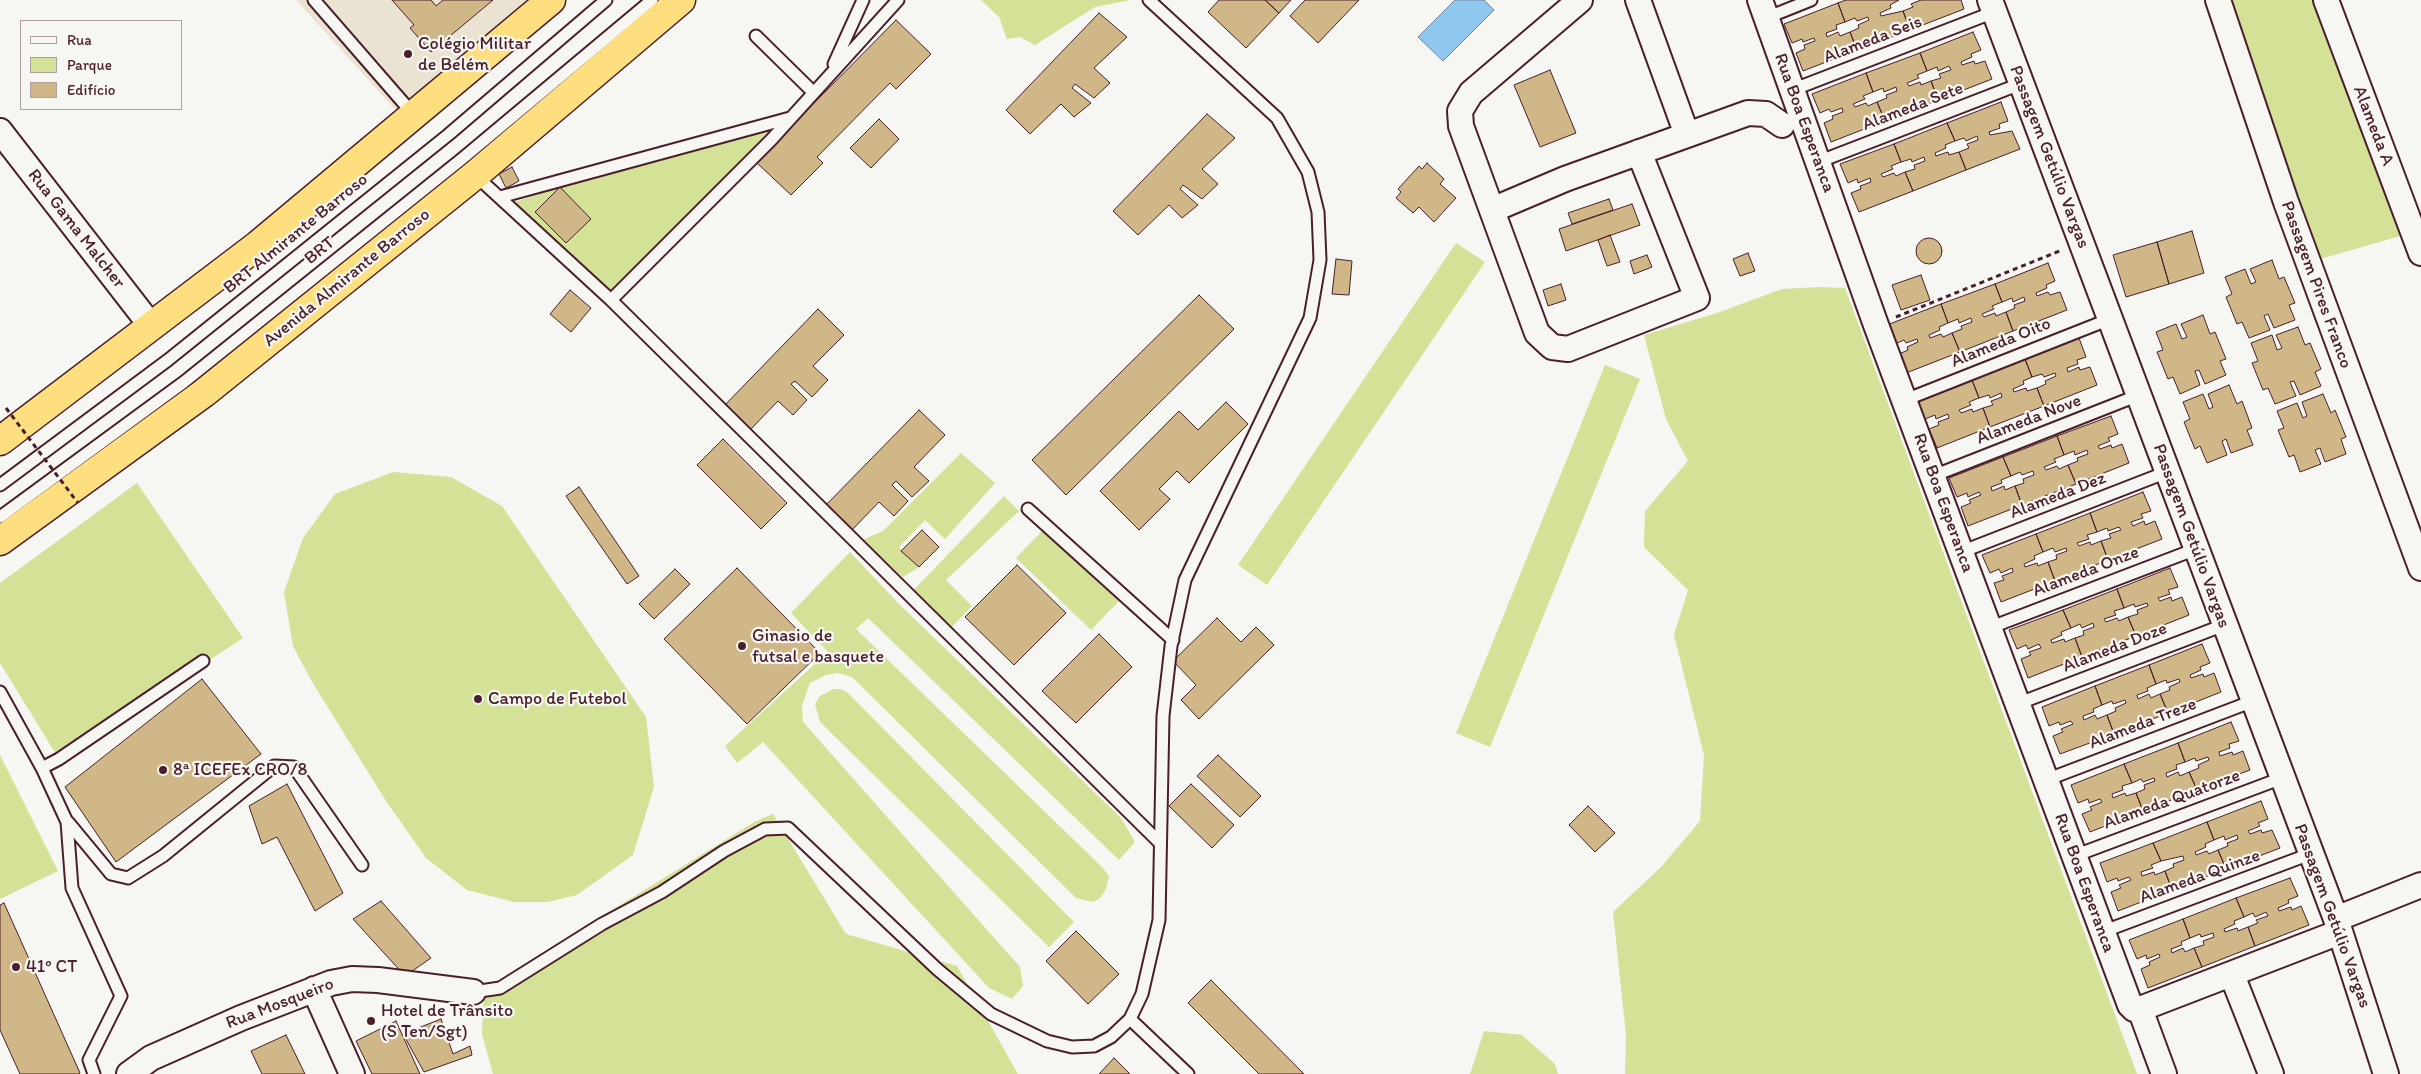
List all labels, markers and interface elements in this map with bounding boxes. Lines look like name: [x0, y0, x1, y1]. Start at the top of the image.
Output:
street label: Alameda Seis: [1821, 11, 1925, 69]
legend: [20, 20, 182, 110]
text: Rua: [67, 31, 92, 49]
place label: Colégio Militar de Belém: [418, 33, 531, 76]
marker: Colégio Militar de Belém: [402, 48, 414, 60]
street label: Rua Boa Esperanca: [1769, 50, 1839, 196]
text: Parque: [67, 56, 112, 74]
street label: Passagem Getúlio Vargas: [2004, 62, 2094, 252]
street label: Alameda Sete: [1860, 78, 1966, 136]
text: Edifício: [67, 81, 115, 99]
street label: Alameda A: [2348, 83, 2398, 169]
street label: Rua Gama Malcher: [23, 165, 129, 293]
street label: BRT Almirante Barroso: [219, 169, 373, 299]
street label: Passagem Pires Franco: [2276, 198, 2356, 372]
street label: Avenida Almirante Barroso: [259, 204, 435, 352]
street label: BRT: [300, 232, 340, 270]
street label: Alameda Oito: [1948, 313, 2054, 373]
street label: Alameda Nove: [1974, 390, 2084, 450]
street label: Rua Boa Esperanca: [1908, 430, 1978, 576]
street label: Passagem Getúlio Vargas: [2148, 441, 2234, 631]
street label: Alameda Dez: [2007, 468, 2109, 524]
street label: Alameda Onze: [2030, 542, 2142, 602]
street label: Alameda Doze: [2060, 618, 2170, 678]
place label: Ginasio de futsal e basquete: [752, 625, 884, 668]
marker: Ginasio de futsal e basquete: [736, 640, 748, 652]
place label: Campo de Futebol: [488, 688, 627, 710]
marker: Campo de Futebol: [472, 693, 484, 705]
street label: Alameda Treze: [2086, 694, 2200, 754]
place label: 8ª ICEFEx CRO/8: [173, 759, 307, 781]
marker: 8ª ICEFEx CRO/8: [157, 764, 169, 776]
street label: Alameda Quatorze: [2101, 765, 2243, 835]
street label: Rua Boa Esperanca: [2049, 810, 2119, 956]
street label: Passagem Getúlio Vargas: [2289, 821, 2375, 1011]
street label: Alameda Quinze: [2137, 845, 2263, 909]
place label: 41º CT: [26, 956, 77, 978]
marker: 41º CT: [10, 961, 22, 973]
street label: Rua Mosqueiro: [223, 974, 337, 1034]
place label: Hotel de Trânsito (S Ten/Sgt): [381, 1000, 513, 1042]
marker: Hotel de Trânsito (S Ten/Sgt): [365, 1015, 377, 1027]

